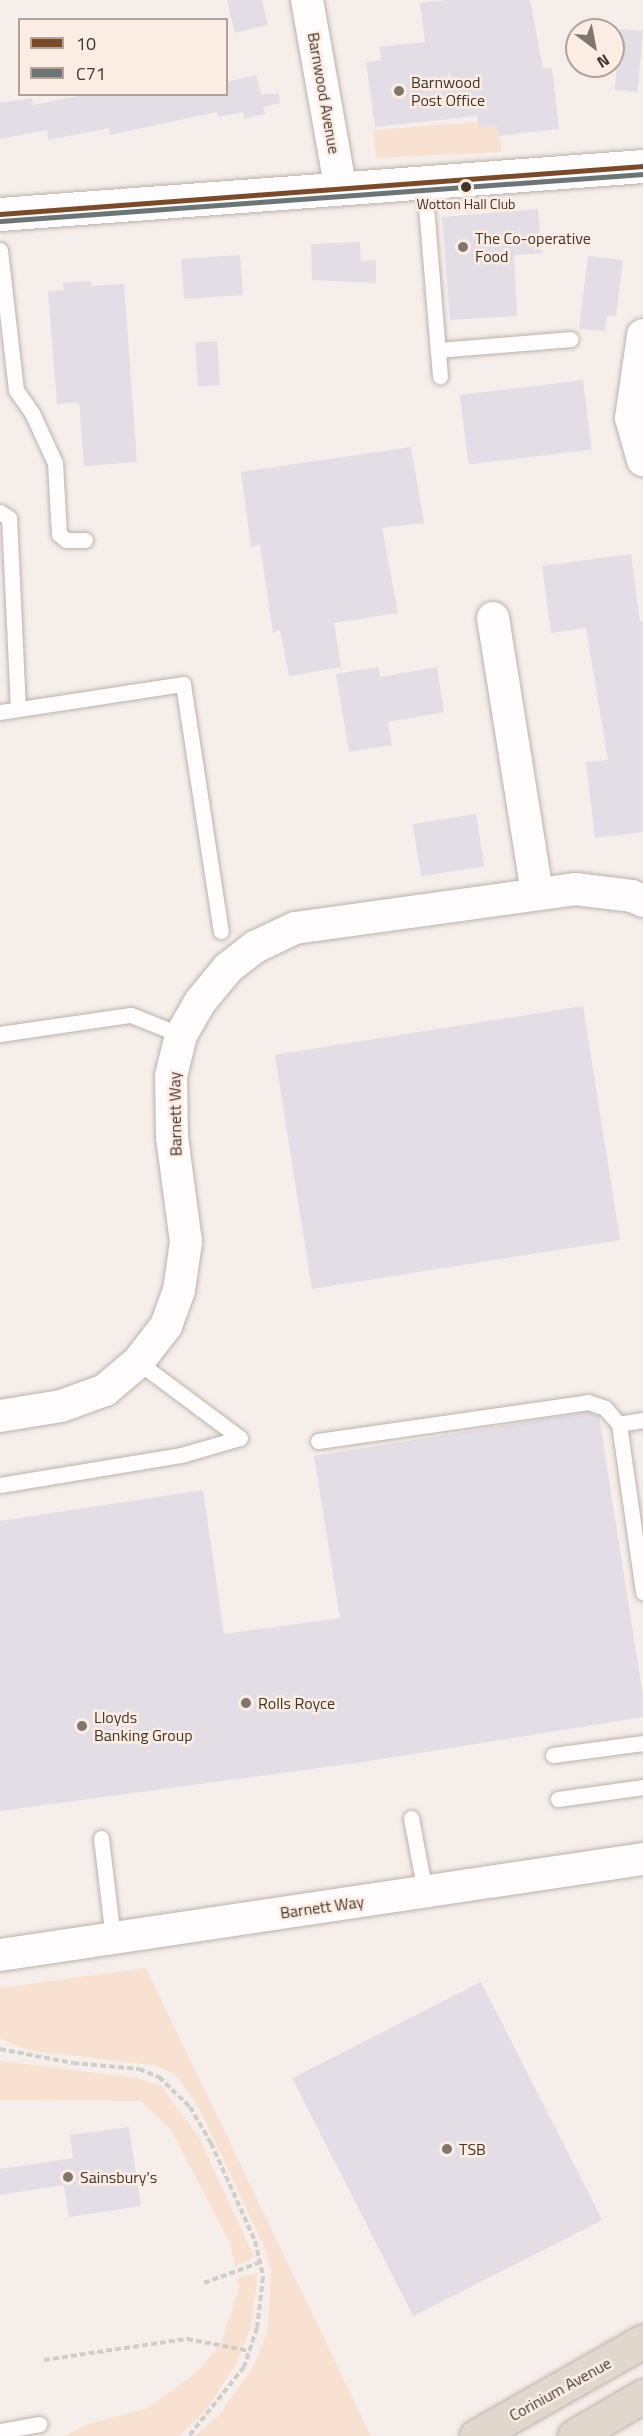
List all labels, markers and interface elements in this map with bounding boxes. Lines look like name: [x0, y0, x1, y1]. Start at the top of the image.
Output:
legend: [18, 18, 228, 96]
north arrow: [565, 18, 625, 78]
text: 10: [76, 30, 96, 57]
street label: Barnwood Avenue: [304, 31, 344, 155]
text: N: [592, 48, 615, 75]
text: C71: [76, 60, 106, 87]
place label: Barnwood Post Office: [411, 72, 485, 110]
marker: Barnwood Post Office: [392, 84, 406, 98]
marker: Wotton Hall Club: [460, 181, 472, 193]
place label: Wotton Hall Club: [417, 196, 515, 212]
place label: The Co-operative Food: [475, 228, 591, 266]
marker: The Co-operative Food: [456, 240, 470, 254]
street label: Barnett Way: [165, 1072, 185, 1156]
place label: Rolls Royce: [258, 1693, 335, 1713]
marker: Rolls Royce: [239, 1696, 253, 1710]
place label: Lloyds Banking Group: [94, 1707, 193, 1745]
marker: Lloyds Banking Group: [75, 1719, 89, 1733]
street label: Barnett Way: [279, 1892, 365, 1922]
place label: TSB: [459, 2139, 486, 2159]
marker: TSB: [440, 2142, 454, 2156]
place label: Sainsbury's: [80, 2167, 157, 2187]
marker: Sainsbury's: [61, 2170, 75, 2184]
street label: Corinium Avenue: [506, 2353, 614, 2425]

